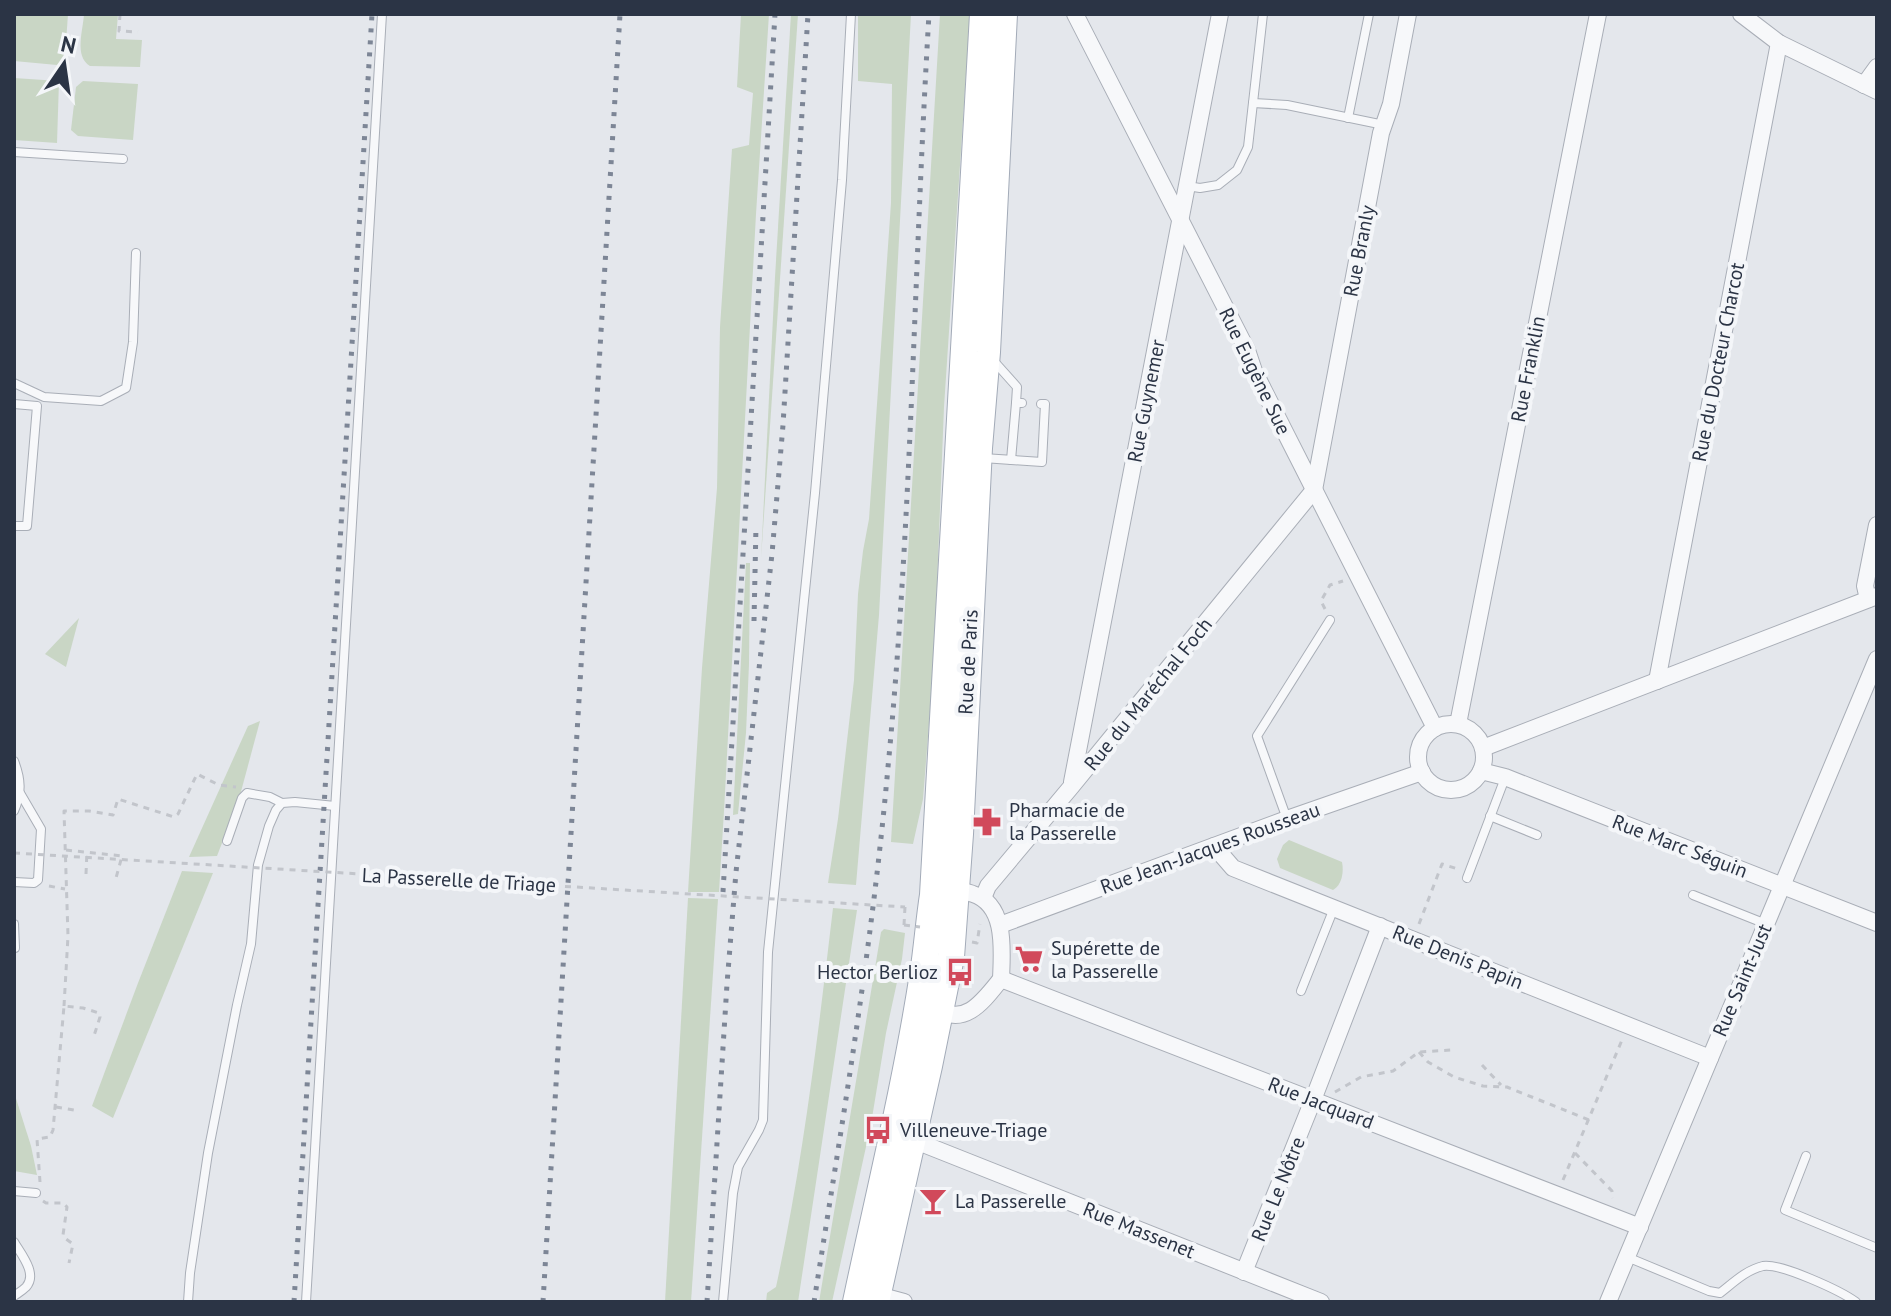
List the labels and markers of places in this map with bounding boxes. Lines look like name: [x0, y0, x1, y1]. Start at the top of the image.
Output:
place label: Pharmacie de la Passerelle: [1009, 797, 1125, 846]
pharmacy icon: Pharmacie de la Passerelle: [972, 807, 1002, 837]
place label: Supérette de la Passerelle: [1051, 935, 1160, 984]
supermarket icon: Supérette de la Passerelle: [1014, 944, 1044, 974]
bus stop icon: Hector Berlioz: [945, 957, 975, 987]
place label: Hector Berlioz: [817, 959, 938, 985]
bus stop icon: Villeneuve-Triage: [863, 1115, 893, 1145]
place label: Villeneuve-Triage: [899, 1117, 1048, 1143]
bar icon: La Passerelle: [918, 1186, 948, 1216]
place label: La Passerelle: [955, 1188, 1066, 1214]

